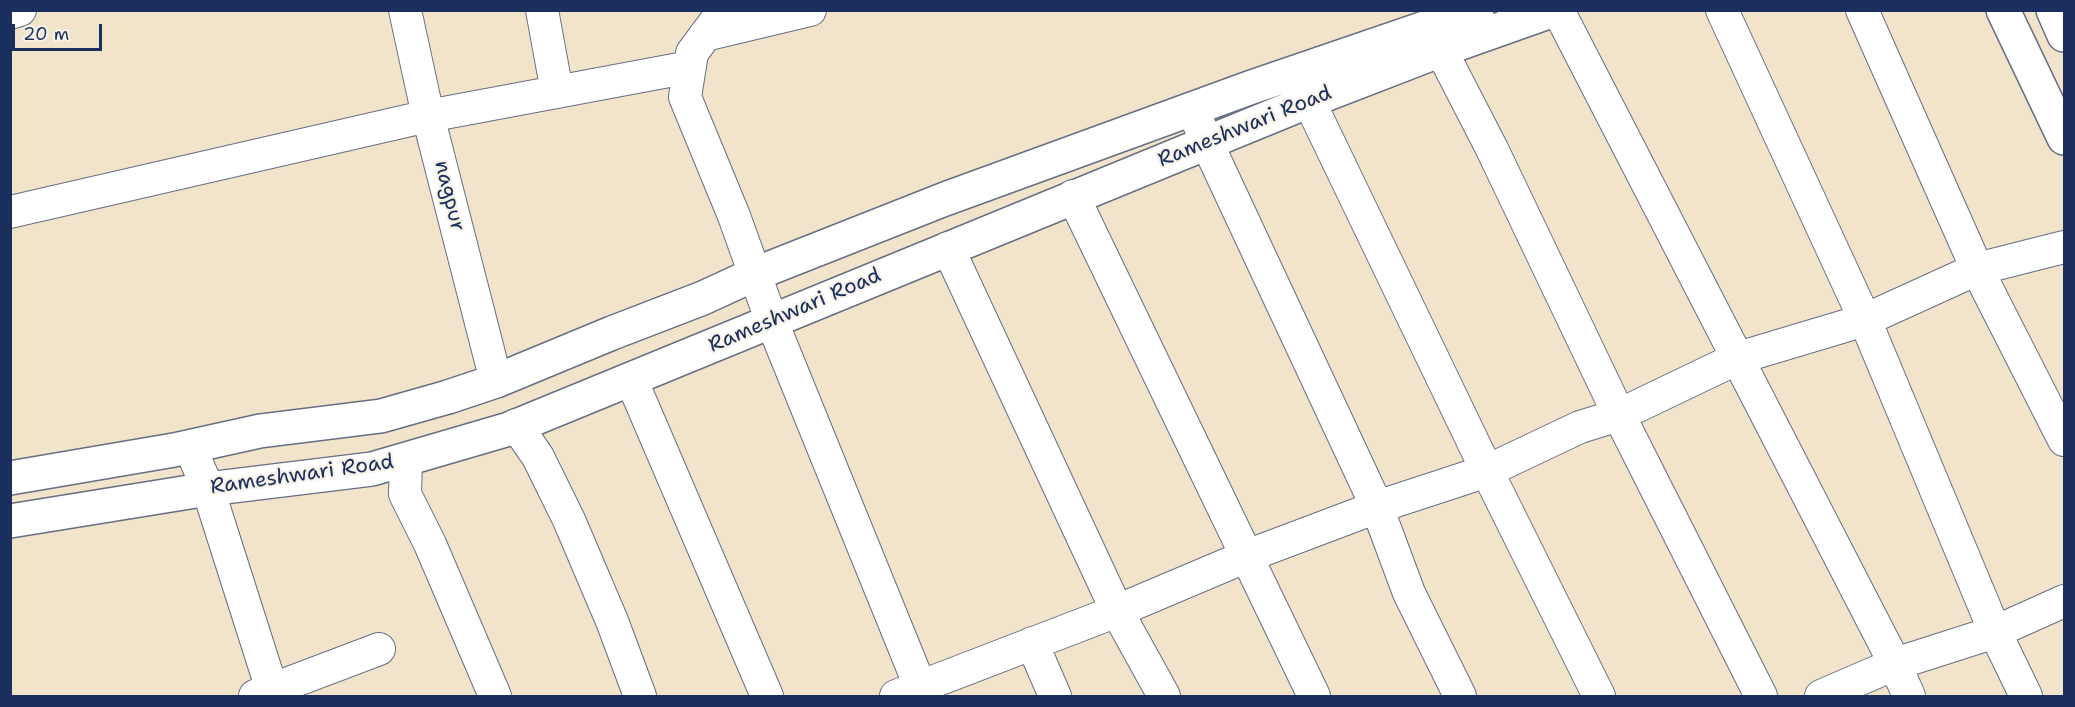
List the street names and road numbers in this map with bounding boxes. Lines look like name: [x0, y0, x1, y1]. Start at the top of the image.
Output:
street label: Rameshwari Road: [1154, 81, 1336, 173]
street label: nagpur: [428, 158, 470, 234]
street label: Rameshwari Road: [705, 263, 885, 359]
street label: Rameshwari Road: [209, 450, 395, 500]

